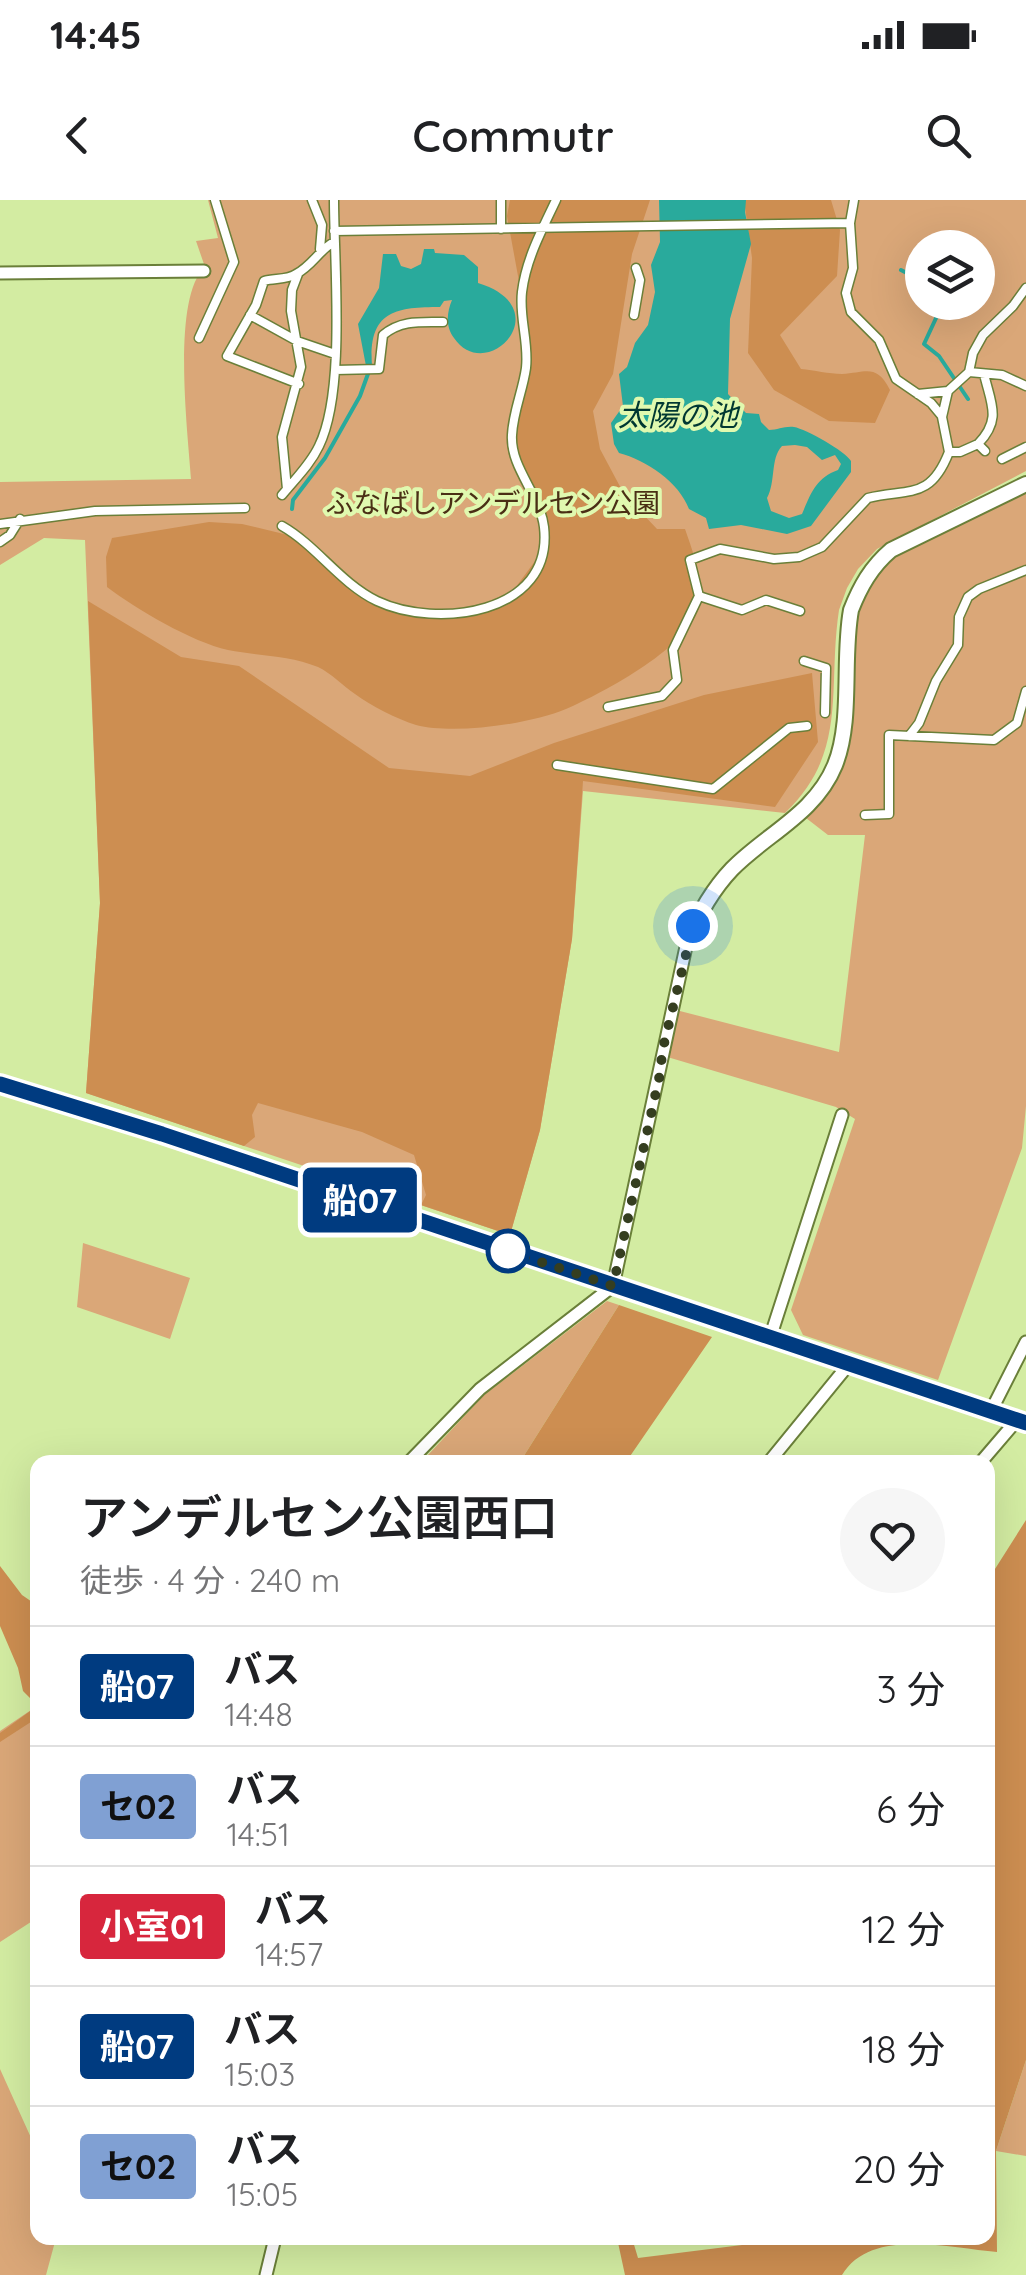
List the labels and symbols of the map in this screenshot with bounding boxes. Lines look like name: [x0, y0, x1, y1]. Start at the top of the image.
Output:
water label: 太陽の池: [618, 396, 741, 434]
park label: ふなばしアンデルセン公園: [326, 485, 660, 520]
your location: [668, 901, 718, 951]
line badge: 船07: [302, 1168, 418, 1232]
unlabelled marker: [487, 1230, 529, 1272]

